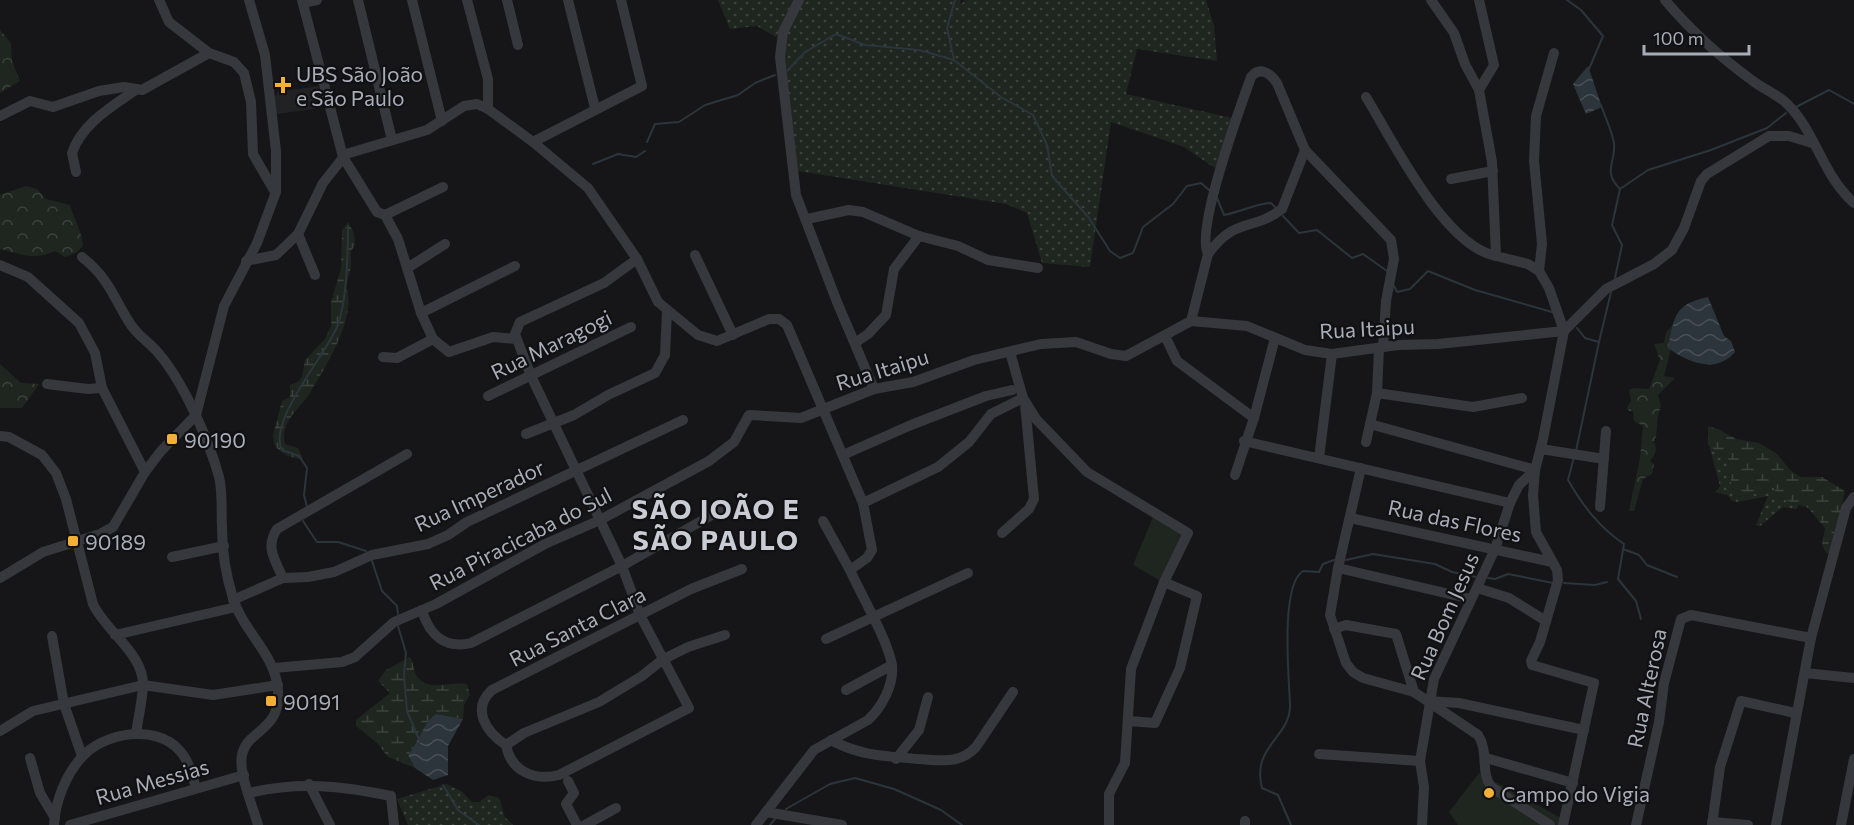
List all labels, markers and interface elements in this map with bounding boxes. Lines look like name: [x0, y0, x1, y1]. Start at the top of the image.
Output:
scale bar: [1644, 18, 1749, 56]
text: 100 m: [1653, 27, 1703, 49]
place label: UBS São João e São Paulo: [296, 61, 423, 110]
marker: UBS São João e São Paulo: [274, 76, 292, 94]
street label: Rua Maragogi: [487, 304, 615, 384]
street label: Rua Itaipu: [1319, 313, 1415, 343]
street label: Rua Itaipu: [833, 343, 931, 395]
place label: 90190: [184, 427, 246, 452]
marker: 90190: [165, 432, 179, 446]
street label: Rua Imperador: [410, 454, 548, 536]
street label: Rua Piracicaba do Sul: [425, 481, 615, 595]
district label: SÃO JOÃO E SÃO PAULO: [632, 492, 800, 556]
street label: Rua das Flores: [1386, 494, 1524, 546]
place label: 90189: [85, 529, 146, 554]
marker: 90189: [66, 534, 80, 548]
street label: Rua Bom Jesus: [1405, 548, 1483, 684]
street label: Rua Santa Clara: [505, 581, 649, 671]
street label: Rua Alterosa: [1621, 626, 1671, 750]
place label: 90191: [283, 689, 340, 714]
marker: 90191: [264, 694, 278, 708]
street label: Rua Messias: [92, 753, 212, 809]
place label: Campo do Vigia: [1501, 781, 1650, 806]
marker: Campo do Vigia: [1482, 786, 1496, 800]

